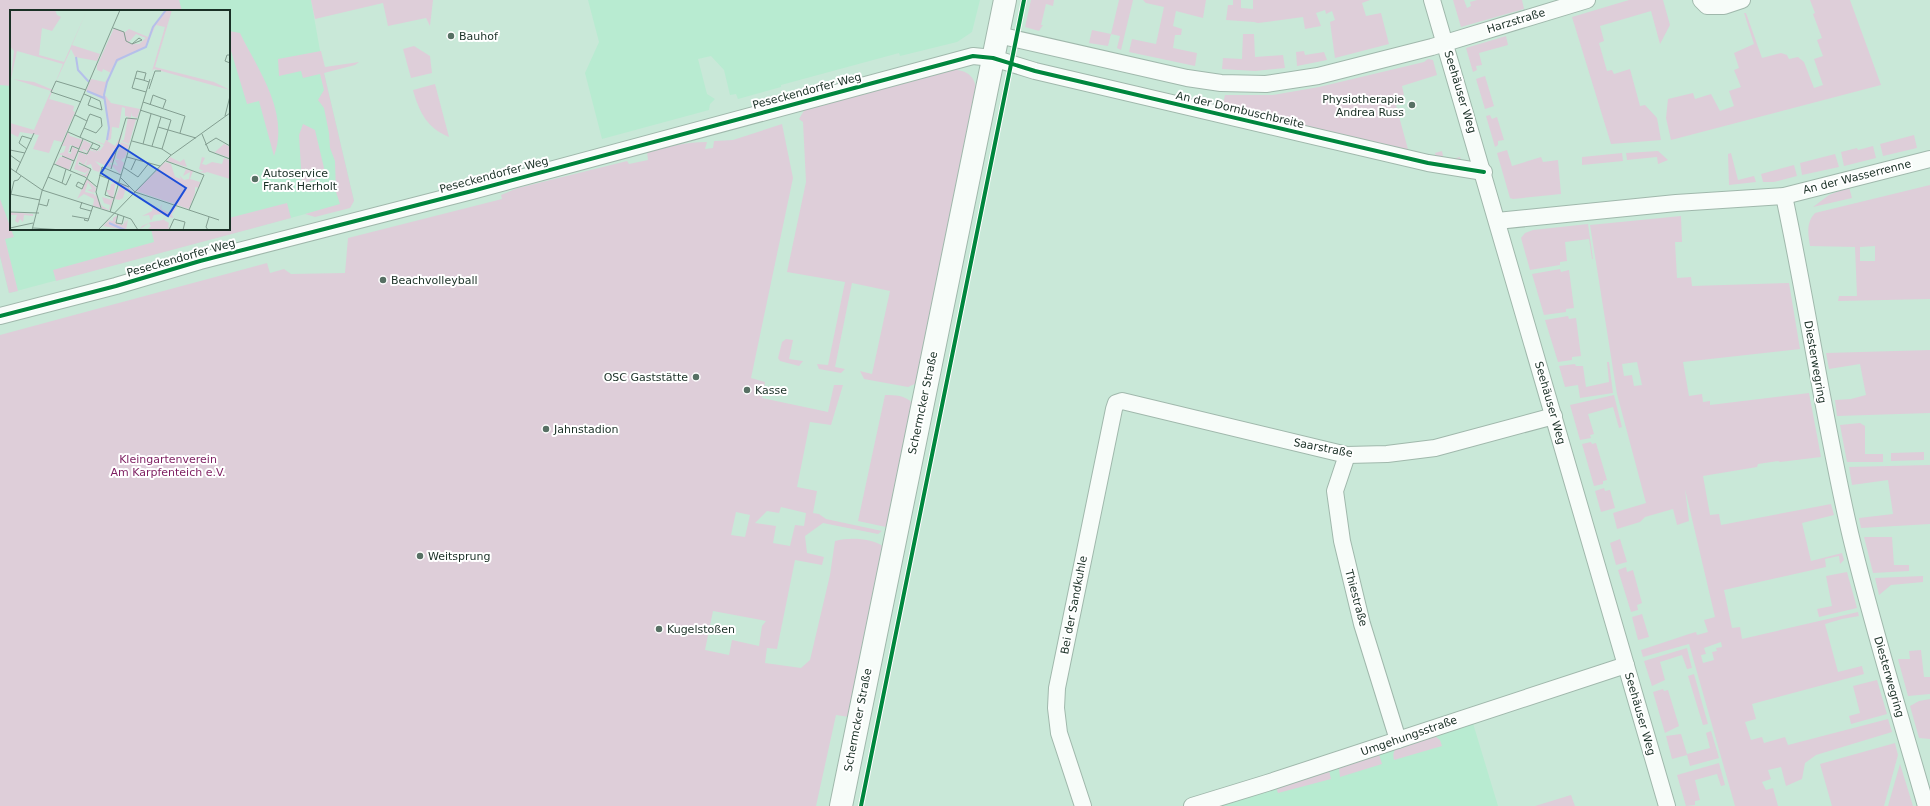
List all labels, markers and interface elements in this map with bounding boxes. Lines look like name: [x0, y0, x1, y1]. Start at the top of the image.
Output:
street label: Harzstraße: [1485, 6, 1547, 36]
inset map: [10, 10, 230, 230]
place label: Bauhof: [459, 30, 499, 43]
marker: Bauhof: [446, 31, 456, 41]
street label: Seehäuser Weg: [1441, 49, 1479, 135]
street label: Peseckendorfer Weg: [751, 70, 863, 112]
street label: An der Dornbuschbreite: [1175, 89, 1306, 131]
place label: Physiotherapie Andrea Russ: [1322, 93, 1404, 119]
marker: Physiotherapie Andrea Russ: [1407, 100, 1417, 110]
street label: Peseckendorfer Weg: [438, 154, 550, 196]
street label: An der Wasserrenne: [1802, 157, 1913, 197]
place label: Autoservice Frank Herholt: [263, 167, 338, 193]
marker: Autoservice Frank Herholt: [250, 174, 260, 184]
street label: Peseckendorfer Weg: [125, 236, 237, 280]
place label: Beachvolleyball: [391, 274, 478, 287]
marker: Beachvolleyball: [378, 275, 388, 285]
street label: Diesterwegring: [1801, 320, 1829, 404]
street label: Schermcker Straße: [906, 350, 940, 456]
street label: Seehäuser Weg: [1532, 360, 1568, 446]
place label: OSC Gaststätte: [604, 371, 688, 384]
marker: OSC Gaststätte: [691, 372, 701, 382]
place label: Kasse: [755, 384, 787, 397]
marker: Kasse: [742, 385, 752, 395]
place label: Jahnstadion: [553, 423, 618, 436]
marker: Jahnstadion: [541, 424, 551, 434]
street label: Saarstraße: [1292, 436, 1354, 460]
park label: Kleingartenverein Am Karpfenteich e.V.: [110, 453, 226, 479]
place label: Weitsprung: [428, 550, 491, 563]
marker: Weitsprung: [415, 551, 425, 561]
street label: Bei der Sandkuhle: [1058, 554, 1090, 655]
street label: Thiestraße: [1342, 567, 1370, 628]
place label: Kugelstoßen: [667, 623, 735, 636]
marker: Kugelstoßen: [654, 624, 664, 634]
street label: Diesterwegring: [1871, 635, 1907, 719]
street label: Schermcker Straße: [842, 667, 874, 773]
street label: Seehäuser Weg: [1622, 671, 1658, 757]
street label: Umgehungsstraße: [1359, 713, 1459, 759]

